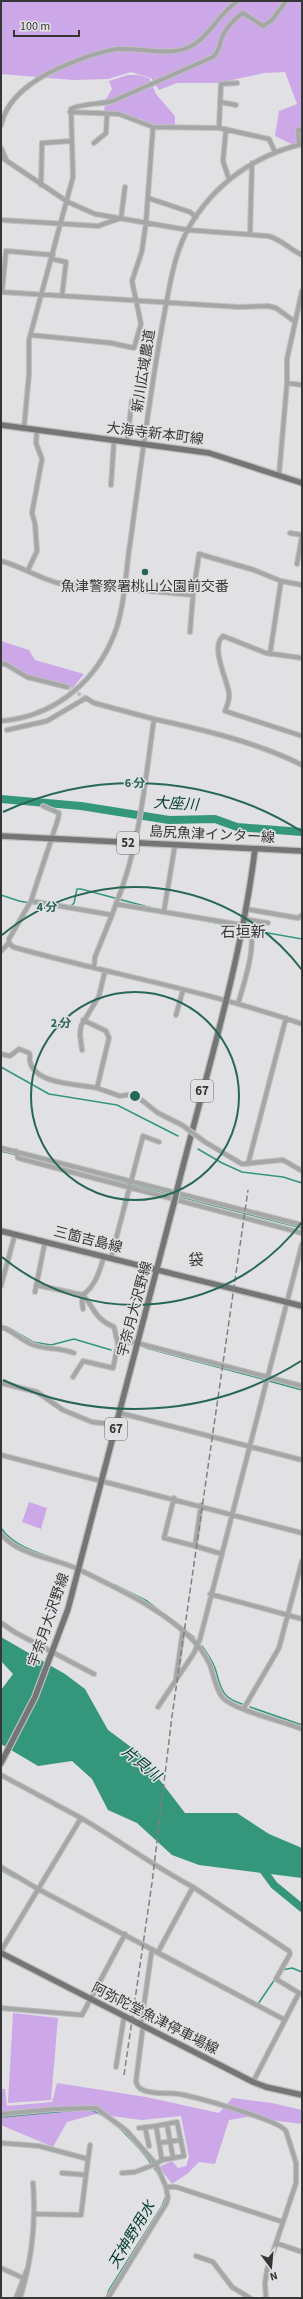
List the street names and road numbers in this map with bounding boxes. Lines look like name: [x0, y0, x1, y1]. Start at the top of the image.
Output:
street label: 新川広域農道: [128, 328, 160, 414]
street label: 大海寺新本町線: [105, 418, 205, 450]
street label: 島尻魚津インター線: [149, 822, 275, 848]
road number: 52: [117, 832, 139, 854]
road number: 67: [191, 1080, 213, 1102]
street label: 三箇吉島線: [52, 1222, 124, 1258]
street label: 宇奈月大沢野線: [113, 1259, 157, 1359]
road number: 67: [105, 1418, 127, 1440]
street label: 宇奈月大沢野線: [24, 1570, 74, 1670]
street label: 阿弥陀堂魚津停車場線: [88, 1978, 222, 2060]

